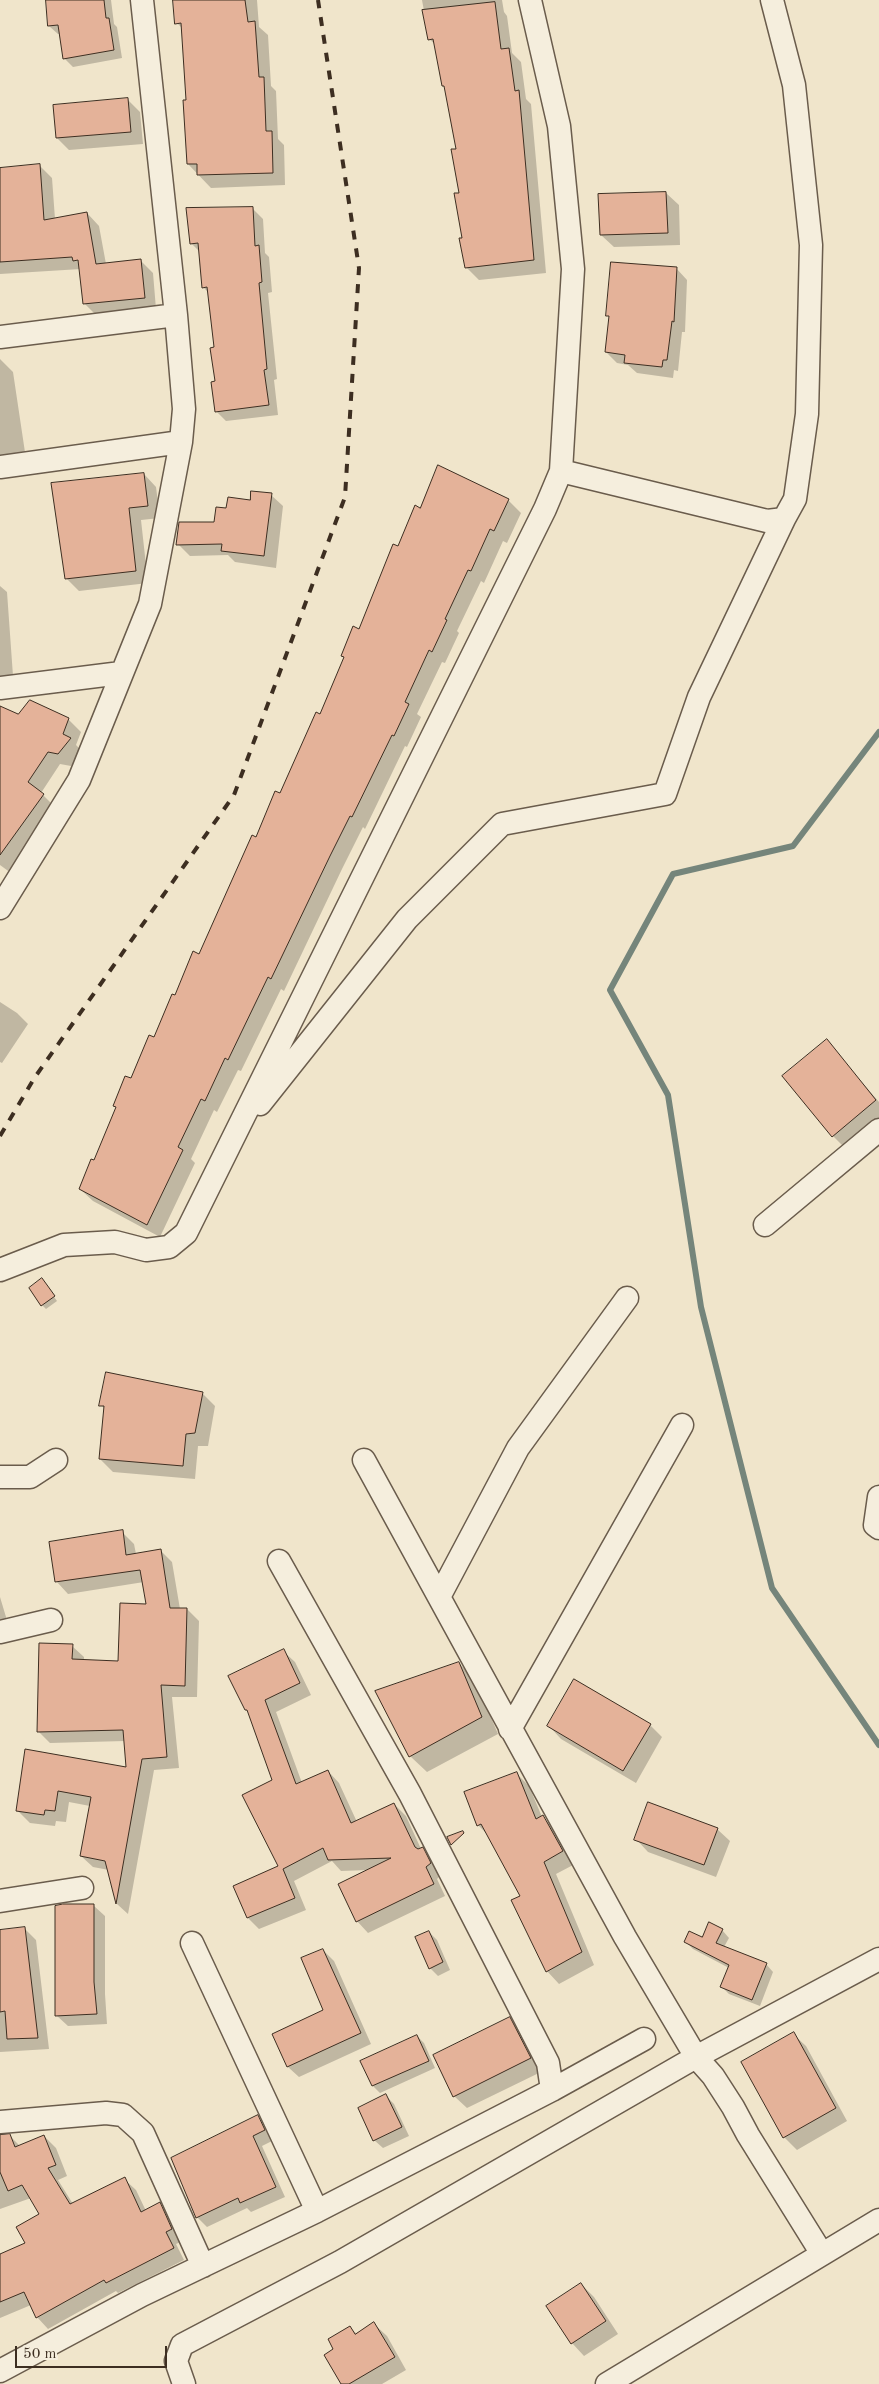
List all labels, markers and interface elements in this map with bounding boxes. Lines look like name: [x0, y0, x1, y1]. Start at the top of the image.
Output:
scale bar: [18, 2336, 170, 2368]
text: 50 m: [23, 2347, 57, 2362]

